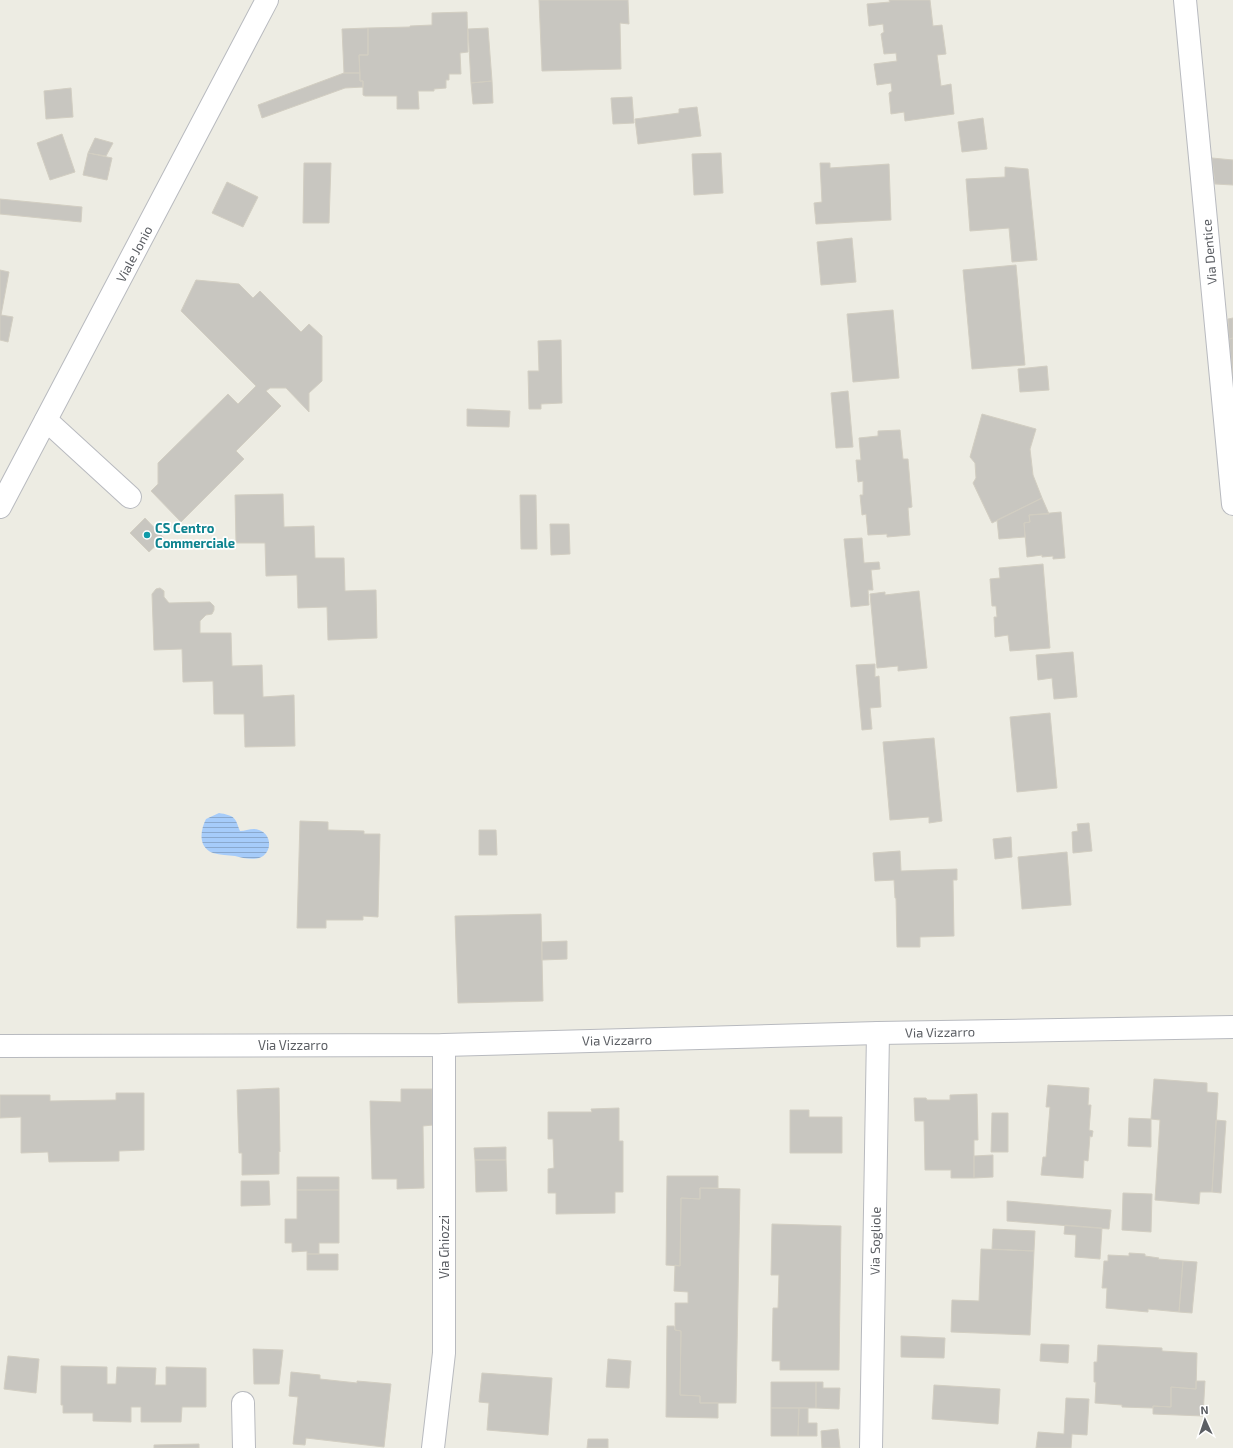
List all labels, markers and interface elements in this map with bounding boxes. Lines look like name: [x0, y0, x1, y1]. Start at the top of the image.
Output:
street label: Via Dentice: [1198, 219, 1220, 285]
street label: Viale Jonio: [112, 223, 156, 285]
place label: CS Centro Commerciale: [155, 520, 235, 551]
marker: CS Centro Commerciale: [142, 530, 152, 540]
street label: Via Vizzarro: [905, 1023, 975, 1041]
street label: Via Vizzarro: [582, 1031, 652, 1049]
street label: Via Vizzarro: [258, 1037, 328, 1053]
street label: Via Sogliole: [866, 1207, 884, 1275]
street label: Via Ghiozzi: [436, 1215, 452, 1279]
north arrow: [1185, 1400, 1225, 1440]
text: N: [1200, 1403, 1209, 1416]

